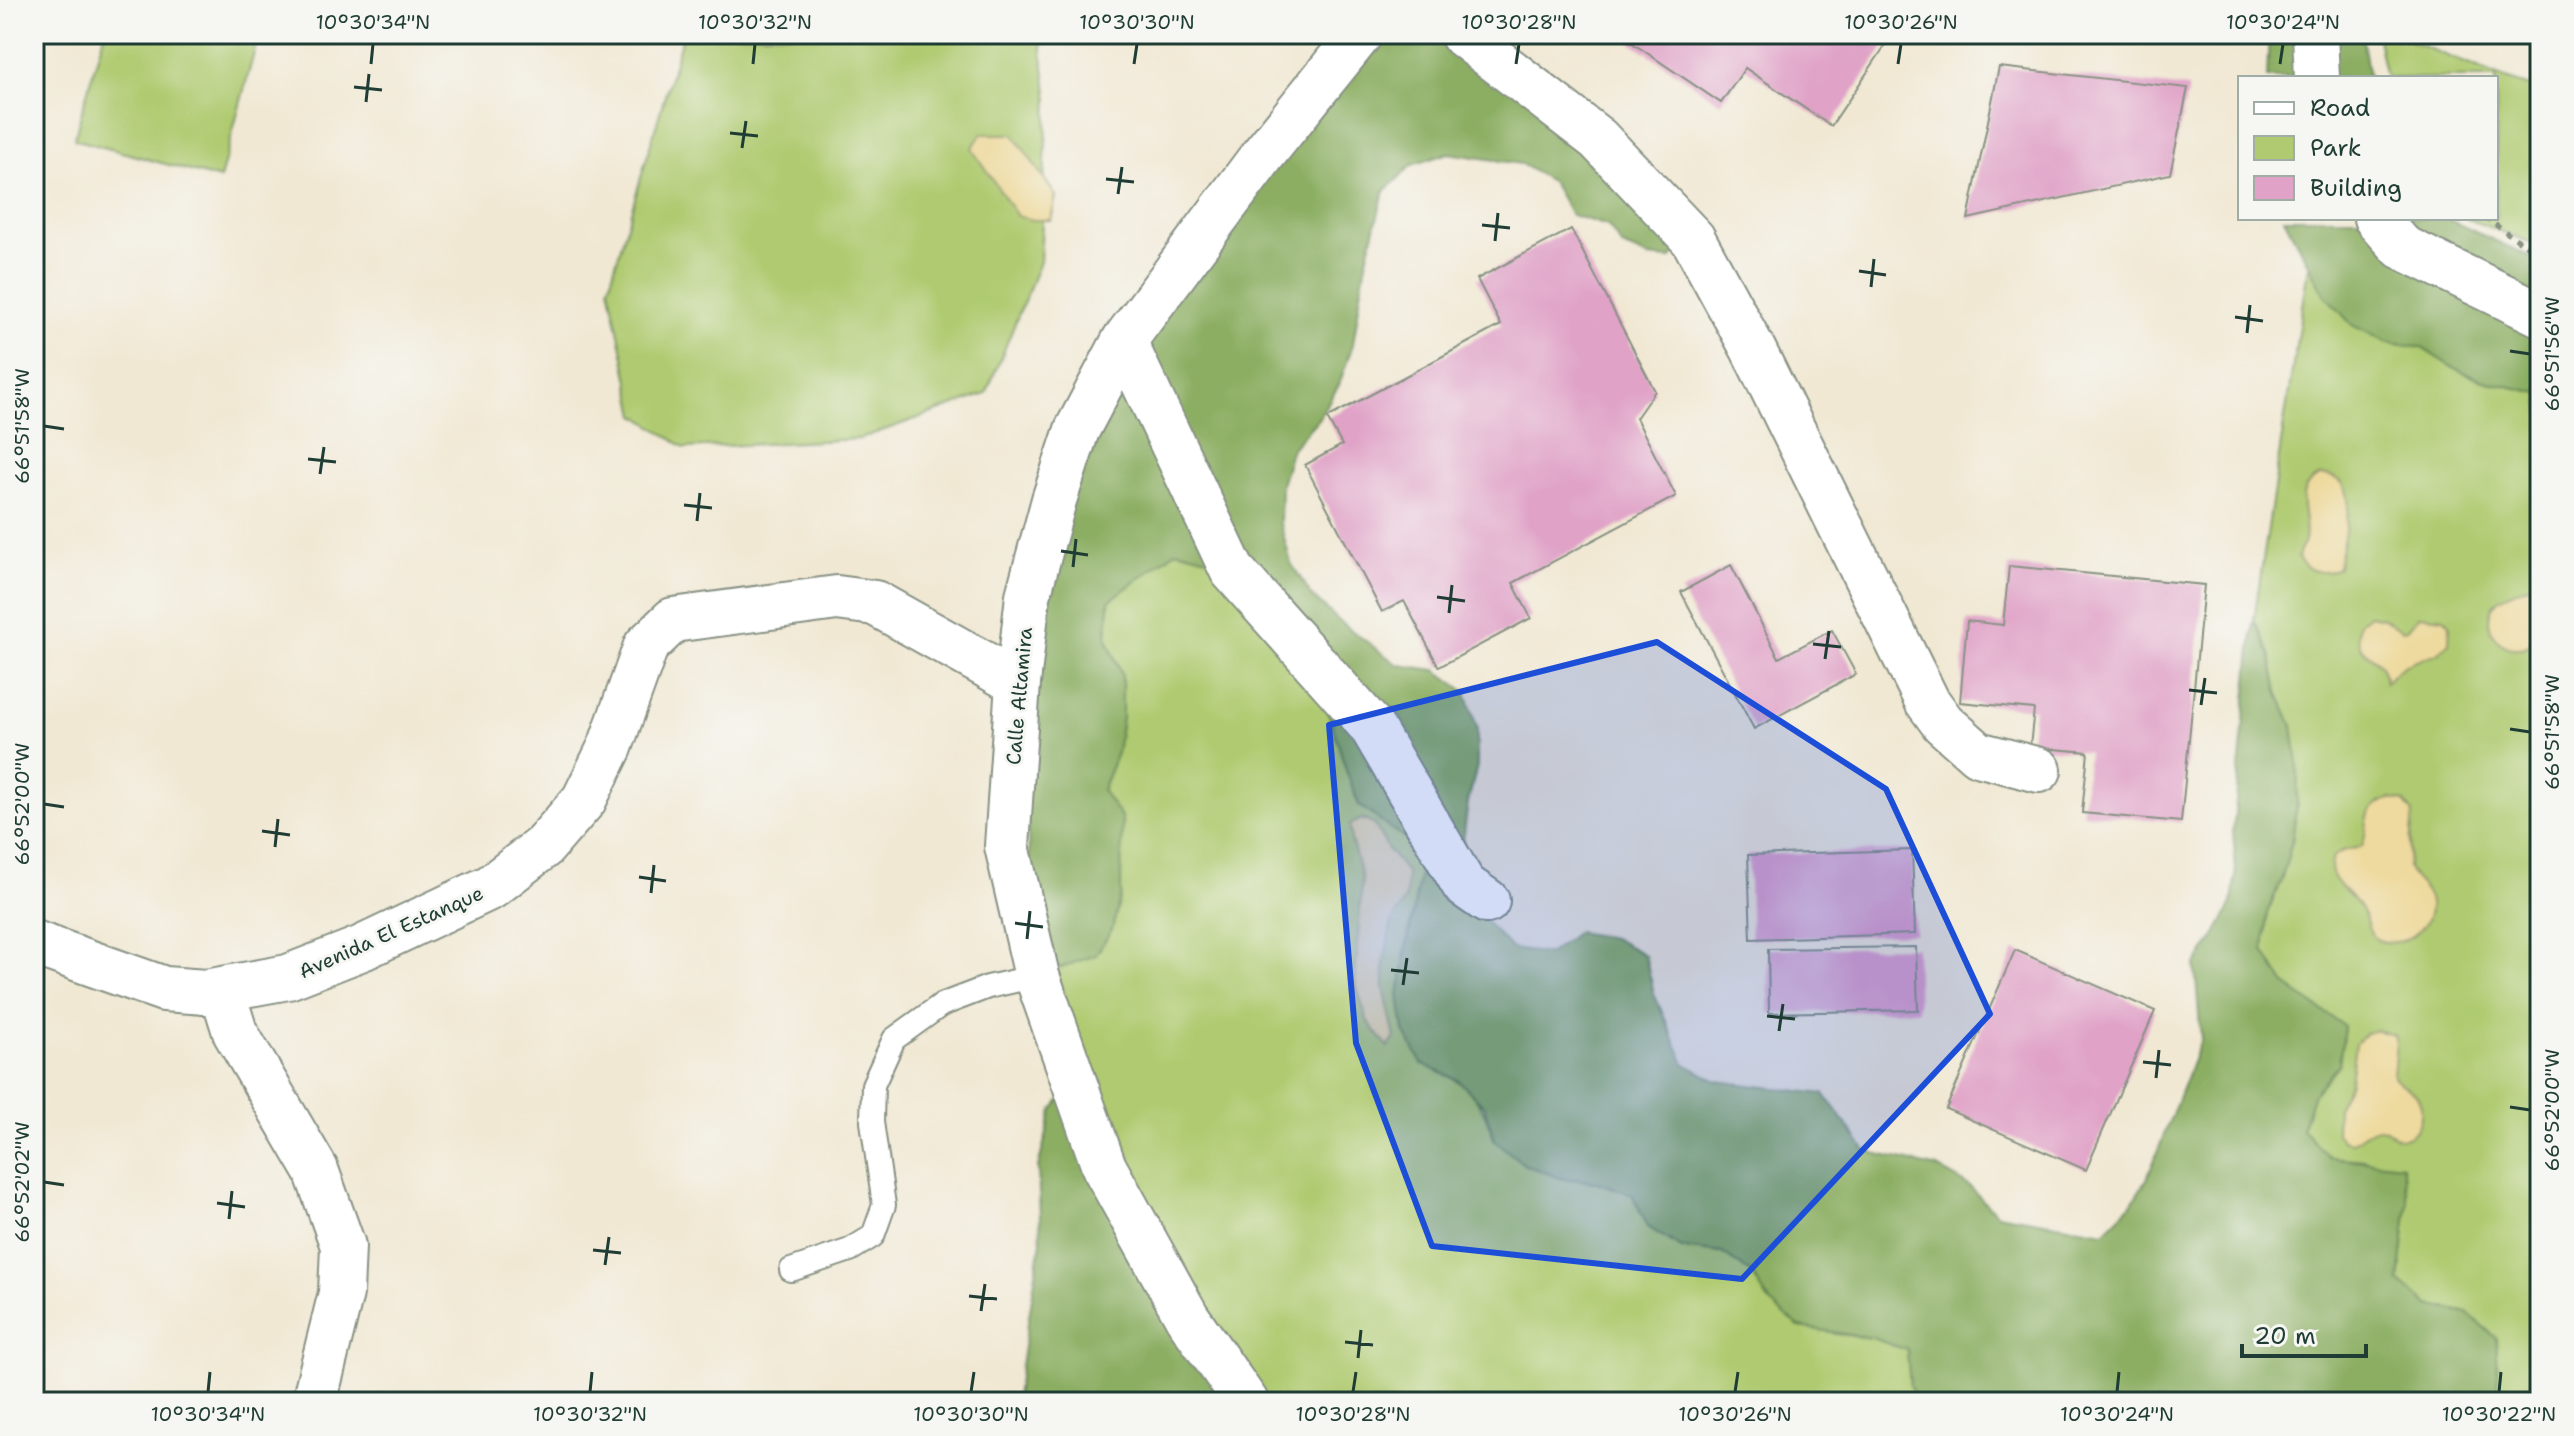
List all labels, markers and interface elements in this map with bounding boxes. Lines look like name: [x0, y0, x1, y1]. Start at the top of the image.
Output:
text: 10°30'34"N: [316, 9, 430, 35]
text: 10°30'32"N: [698, 9, 812, 35]
text: 10°30'30"N: [1079, 9, 1195, 35]
text: 10°30'28"N: [1462, 9, 1576, 35]
text: 10°30'26"N: [1844, 9, 1958, 35]
text: 10°30'24"N: [2226, 9, 2340, 35]
legend: [2238, 76, 2498, 220]
text: Road: [2310, 92, 2370, 124]
text: Park: [2310, 132, 2362, 164]
text: Building: [2310, 172, 2402, 204]
text: 66°51'56"W: [2539, 296, 2565, 412]
text: 66°51'58"W: [9, 368, 35, 484]
street label: Calle Altamira: [1000, 625, 1038, 766]
text: 66°51'58"W: [2539, 674, 2565, 790]
text: 66°52'00"W: [9, 743, 35, 865]
street label: Avenida El Estanque: [295, 880, 487, 984]
text: 66°52'00"W: [2539, 1049, 2565, 1171]
text: 66°52'02"W: [9, 1121, 35, 1243]
scale bar: [2242, 1308, 2366, 1358]
text: 20 m: [2254, 1320, 2316, 1352]
text: 10°30'34"N: [151, 1401, 265, 1427]
text: 10°30'32"N: [533, 1401, 647, 1427]
text: 10°30'30"N: [913, 1401, 1029, 1427]
text: 10°30'28"N: [1296, 1401, 1410, 1427]
text: 10°30'26"N: [1678, 1401, 1792, 1427]
text: 10°30'24"N: [2060, 1401, 2174, 1427]
text: 10°30'22"N: [2442, 1401, 2556, 1427]

